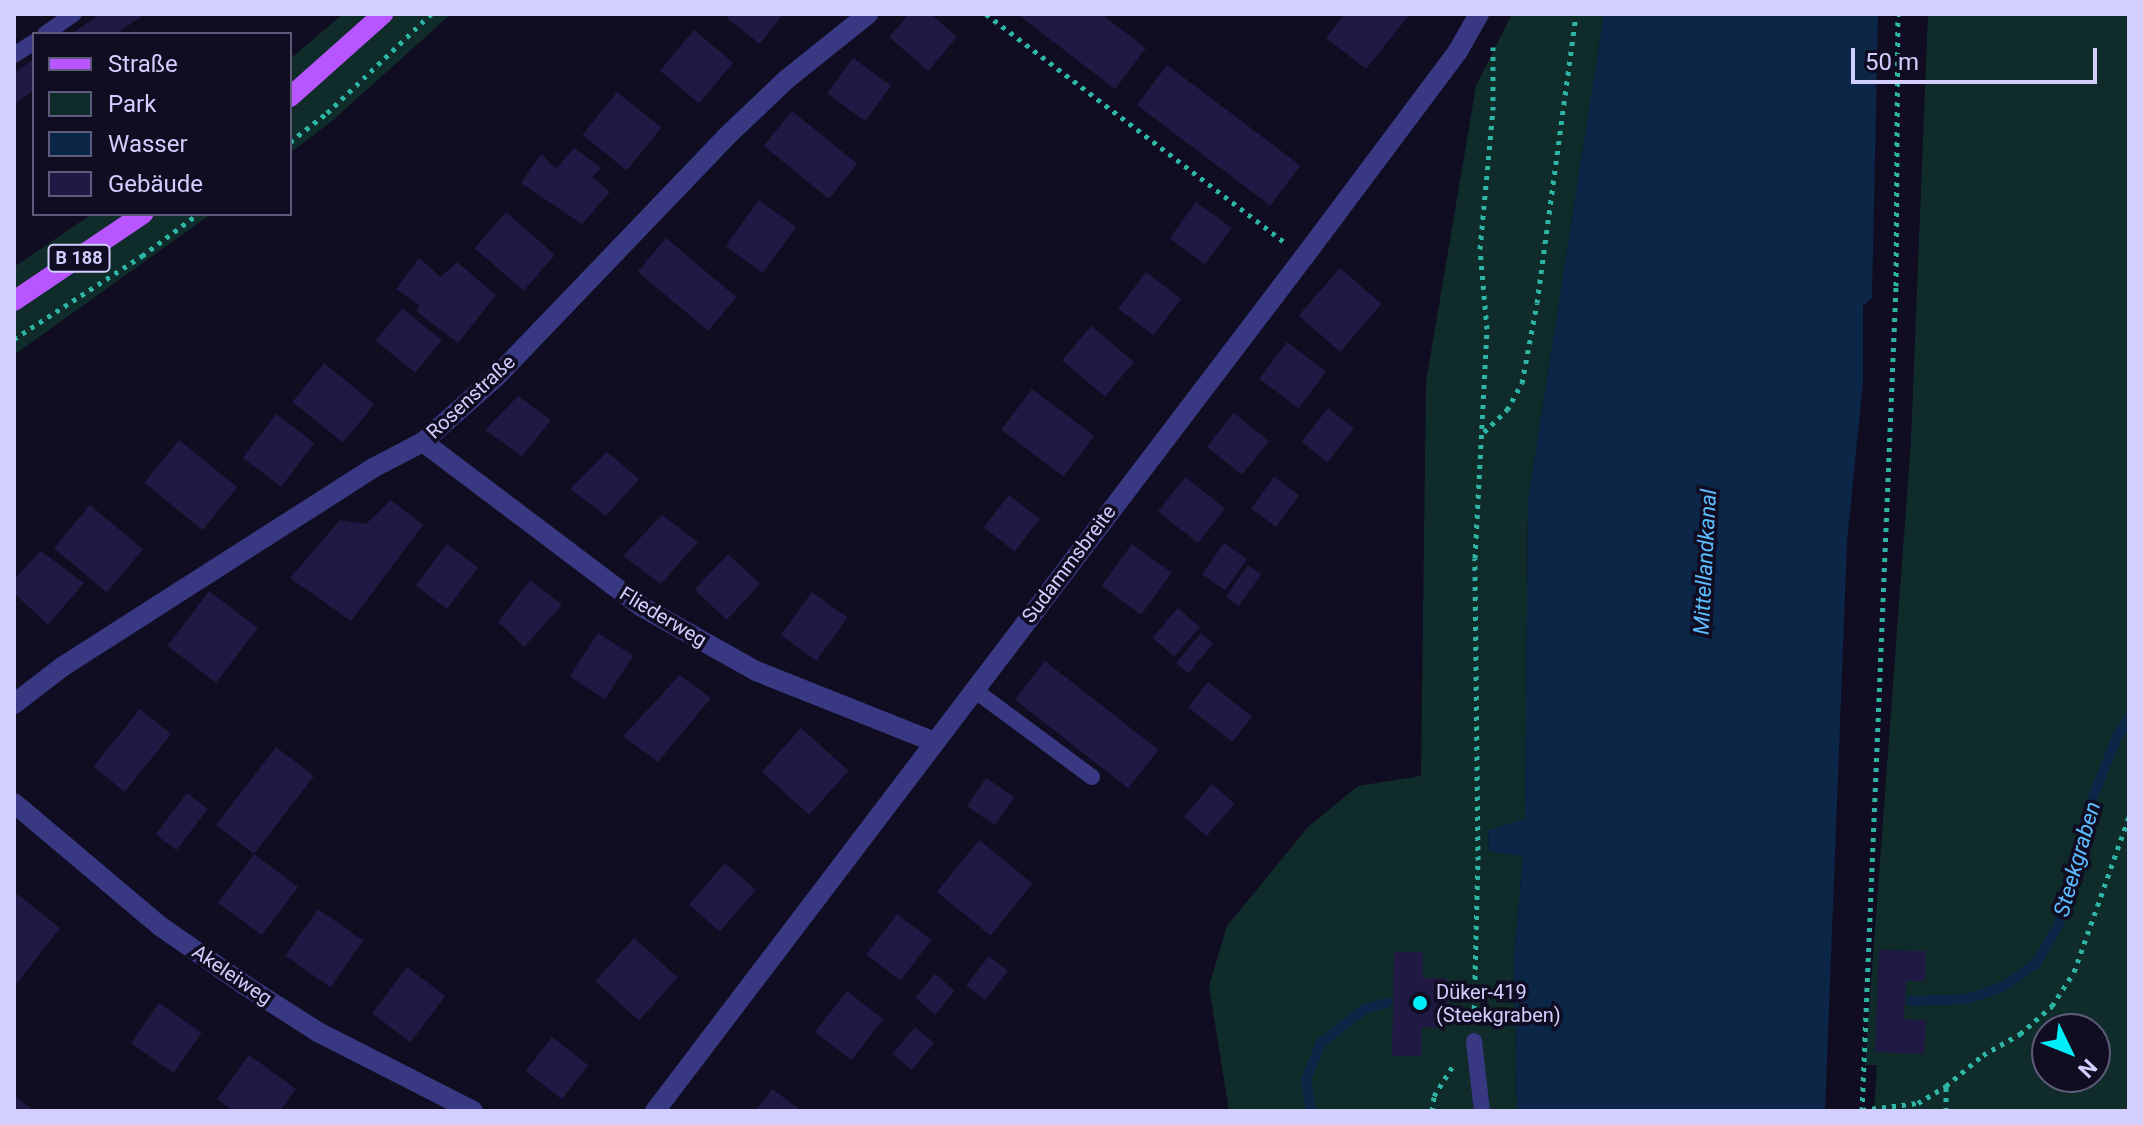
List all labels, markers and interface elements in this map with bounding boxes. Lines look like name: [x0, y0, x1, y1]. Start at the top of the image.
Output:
legend: [32, 32, 292, 216]
scale bar: [1855, 32, 2101, 82]
text: 50 m: [1865, 48, 1919, 76]
text: Straße: [108, 50, 178, 78]
text: Park: [108, 90, 156, 118]
text: Wasser: [108, 130, 188, 158]
text: Gebäude: [108, 170, 203, 198]
road number: B 188: [47, 244, 111, 272]
street label: Rosenstraße: [422, 350, 520, 444]
water label: Mittellandkanal: [1688, 488, 1722, 636]
street label: Sudammsbreite: [1017, 501, 1121, 627]
street label: Fliederweg: [615, 582, 711, 652]
water label: Steekgraben: [2048, 798, 2106, 920]
street label: Akeleiweg: [188, 940, 276, 1010]
place label: Düker-419 (Steekgraben): [1436, 980, 1561, 1027]
marker: Düker-419 (Steekgraben): [1411, 994, 1429, 1012]
north arrow: [2031, 1013, 2111, 1093]
text: N: [2073, 1054, 2102, 1083]

